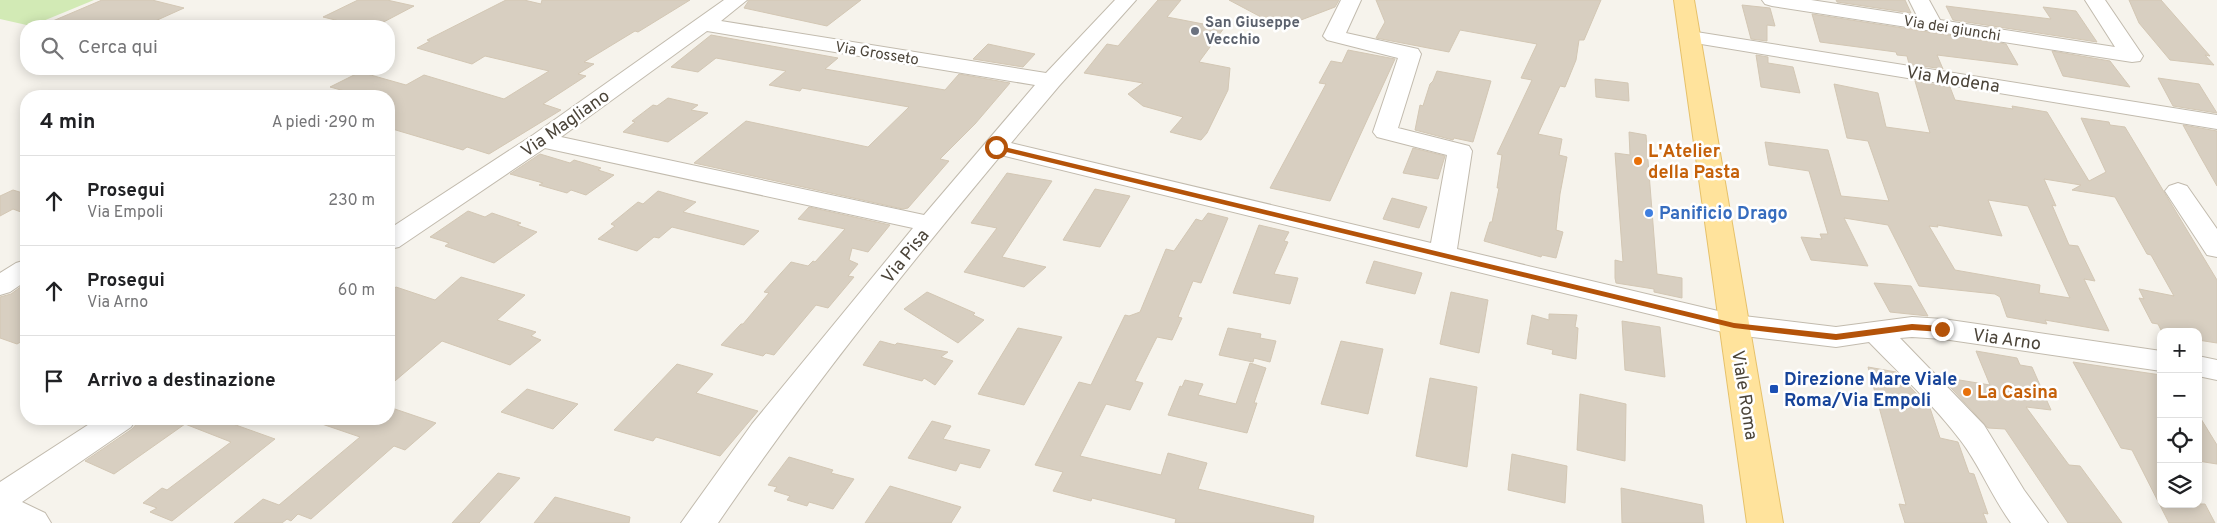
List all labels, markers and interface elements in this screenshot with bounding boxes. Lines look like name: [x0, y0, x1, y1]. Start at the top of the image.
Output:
street label: Via dei giunchi: [1902, 12, 2002, 47]
place label: San Giuseppe Vecchio: [1205, 14, 1300, 50]
search box: [20, 20, 395, 75]
marker: San Giuseppe Vecchio: [1189, 25, 1201, 37]
icon: search: [38, 34, 66, 62]
text: Cerca qui: [78, 36, 158, 60]
street label: Via Grosseto: [833, 38, 920, 70]
street label: Via Modena: [1904, 62, 2001, 99]
street label: Via Magliano: [517, 85, 615, 163]
text: 4 min: [40, 109, 96, 136]
text: A piedi · 290 m: [272, 113, 375, 133]
route start: [985, 136, 1008, 159]
place label: L'Atelier della Pasta: [1648, 141, 1740, 185]
marker: L'Atelier della Pasta: [1632, 155, 1644, 167]
text: Prosegui: [87, 179, 165, 203]
icon: ahead: [40, 187, 68, 215]
text: 230 m: [328, 191, 375, 211]
text: Via Empoli: [87, 203, 163, 223]
place label: Panificio Drago: [1659, 203, 1788, 226]
marker: Panificio Drago: [1643, 207, 1655, 219]
street label: Via Pisa: [877, 225, 935, 289]
text: Prosegui: [87, 269, 165, 293]
icon: ahead: [40, 277, 68, 305]
text: 60 m: [338, 281, 375, 301]
text: Via Arno: [87, 293, 148, 313]
route end: [1931, 318, 1954, 341]
street label: Via Arno: [1971, 324, 2042, 357]
map controls: [2157, 328, 2202, 508]
button: +: [2157, 328, 2202, 373]
street label: Viale Roma: [1725, 349, 1762, 442]
icon: arrive: [40, 367, 68, 395]
text: Arrivo a destinazione: [87, 369, 276, 393]
place label: Direzione Mare Viale Roma/Via Empoli: [1784, 369, 1957, 413]
button: −: [2157, 373, 2202, 418]
place label: La Casina: [1977, 382, 2058, 405]
marker: Direzione Mare Viale Roma/Via Empoli: [1768, 383, 1780, 395]
marker: La Casina: [1961, 386, 1973, 398]
button: locate: [2157, 418, 2202, 463]
button: layers: [2157, 463, 2202, 508]

